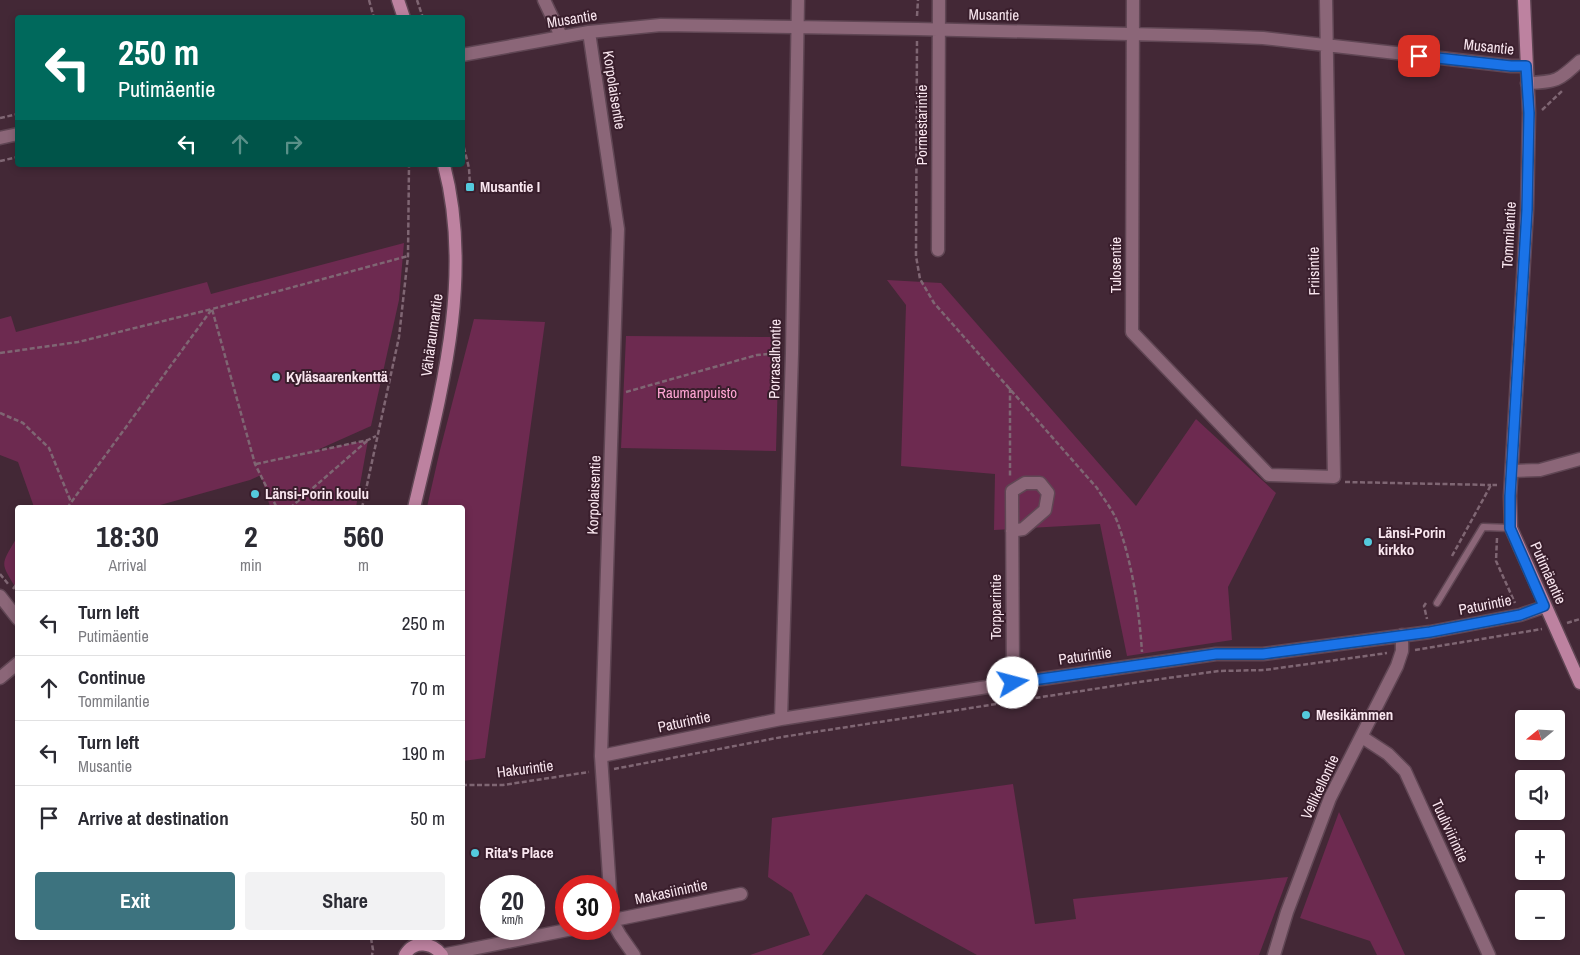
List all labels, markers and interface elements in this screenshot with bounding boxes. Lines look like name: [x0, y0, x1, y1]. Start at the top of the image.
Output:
street label: Musantie: [545, 4, 599, 33]
street label: Musantie: [969, 4, 1020, 25]
text: 250 m: [118, 29, 199, 76]
street label: Musantie: [1463, 33, 1515, 60]
icon: left: [35, 35, 100, 100]
pin: [1398, 35, 1440, 77]
icon: arrive: [1405, 42, 1433, 70]
street label: Korpolaisentie: [598, 49, 631, 131]
text: Putimäentie: [118, 74, 215, 104]
street label: Pormestarintie: [911, 85, 932, 165]
icon: left: [173, 130, 201, 158]
icon: ahead: [226, 130, 254, 158]
icon: right: [279, 130, 307, 158]
place label: Musantie I: [480, 176, 540, 197]
marker: Musantie I: [464, 181, 476, 193]
street label: Tommilantie: [1496, 201, 1521, 269]
street label: Tulosentie: [1105, 237, 1126, 293]
street label: Friisintie: [1303, 246, 1324, 295]
street label: Vähäraumantie: [415, 292, 448, 378]
street label: Porrasalhontie: [763, 319, 786, 399]
place label: Kyläsaarenkenttä: [286, 366, 388, 387]
marker: Kyläsaarenkenttä: [270, 371, 282, 383]
park label: Raumanpuisto: [657, 382, 737, 403]
street label: Korpolaisentie: [582, 455, 605, 535]
place label: Länsi-Porin koulu: [265, 483, 369, 504]
marker: Länsi-Porin koulu: [249, 488, 261, 500]
text: 18:30: [96, 516, 159, 556]
text: 2: [244, 516, 258, 556]
text: 560: [343, 516, 384, 556]
place label: Länsi-Porin kirkko: [1378, 522, 1446, 560]
marker: Länsi-Porin kirkko: [1362, 536, 1374, 548]
street label: Putimäentie: [1525, 538, 1572, 608]
text: Arrival: [109, 554, 146, 576]
text: min: [240, 554, 262, 576]
text: m: [358, 554, 369, 576]
street label: Torpparintie: [985, 574, 1006, 640]
street label: Paturintie: [1457, 589, 1513, 620]
text: Turn left: [78, 599, 139, 625]
icon: left: [35, 609, 63, 637]
text: 250 m: [402, 610, 445, 636]
text: Putimäentie: [78, 625, 149, 647]
street label: Paturintie: [1057, 641, 1113, 670]
position arrow: [986, 656, 1038, 708]
text: Continue: [78, 664, 146, 690]
icon: ahead: [35, 674, 63, 702]
text: 70 m: [410, 675, 445, 701]
text: Tommilantie: [78, 690, 149, 712]
place label: Mesikämmen: [1316, 704, 1393, 725]
street label: Paturintie: [656, 706, 712, 737]
marker: Mesikämmen: [1300, 709, 1312, 721]
north arrow: [1515, 710, 1565, 760]
map controls: [1515, 710, 1565, 940]
text: Turn left: [78, 729, 139, 755]
icon: left: [35, 739, 63, 767]
text: 190 m: [402, 740, 445, 766]
street label: Vellikellontie: [1295, 751, 1344, 823]
text: Musantie: [78, 755, 132, 777]
street label: Hakurintie: [495, 755, 555, 782]
button: sound: [1515, 770, 1565, 820]
street label: Tuuliviirintie: [1427, 796, 1474, 866]
icon: arrive: [35, 804, 63, 832]
text: Arrive at destination: [78, 805, 229, 831]
text: 50 m: [410, 805, 445, 831]
button: +: [1515, 830, 1565, 880]
place label: Rita's Place: [485, 842, 554, 863]
marker: Rita's Place: [469, 847, 481, 859]
button: Exit: [35, 872, 235, 930]
button: Share: [245, 872, 445, 930]
street label: Makasiinintie: [633, 874, 709, 909]
speed limit sign: 30: [555, 875, 620, 940]
text: 20: [501, 884, 524, 918]
button: −: [1515, 890, 1565, 940]
text: km/h: [502, 912, 523, 928]

